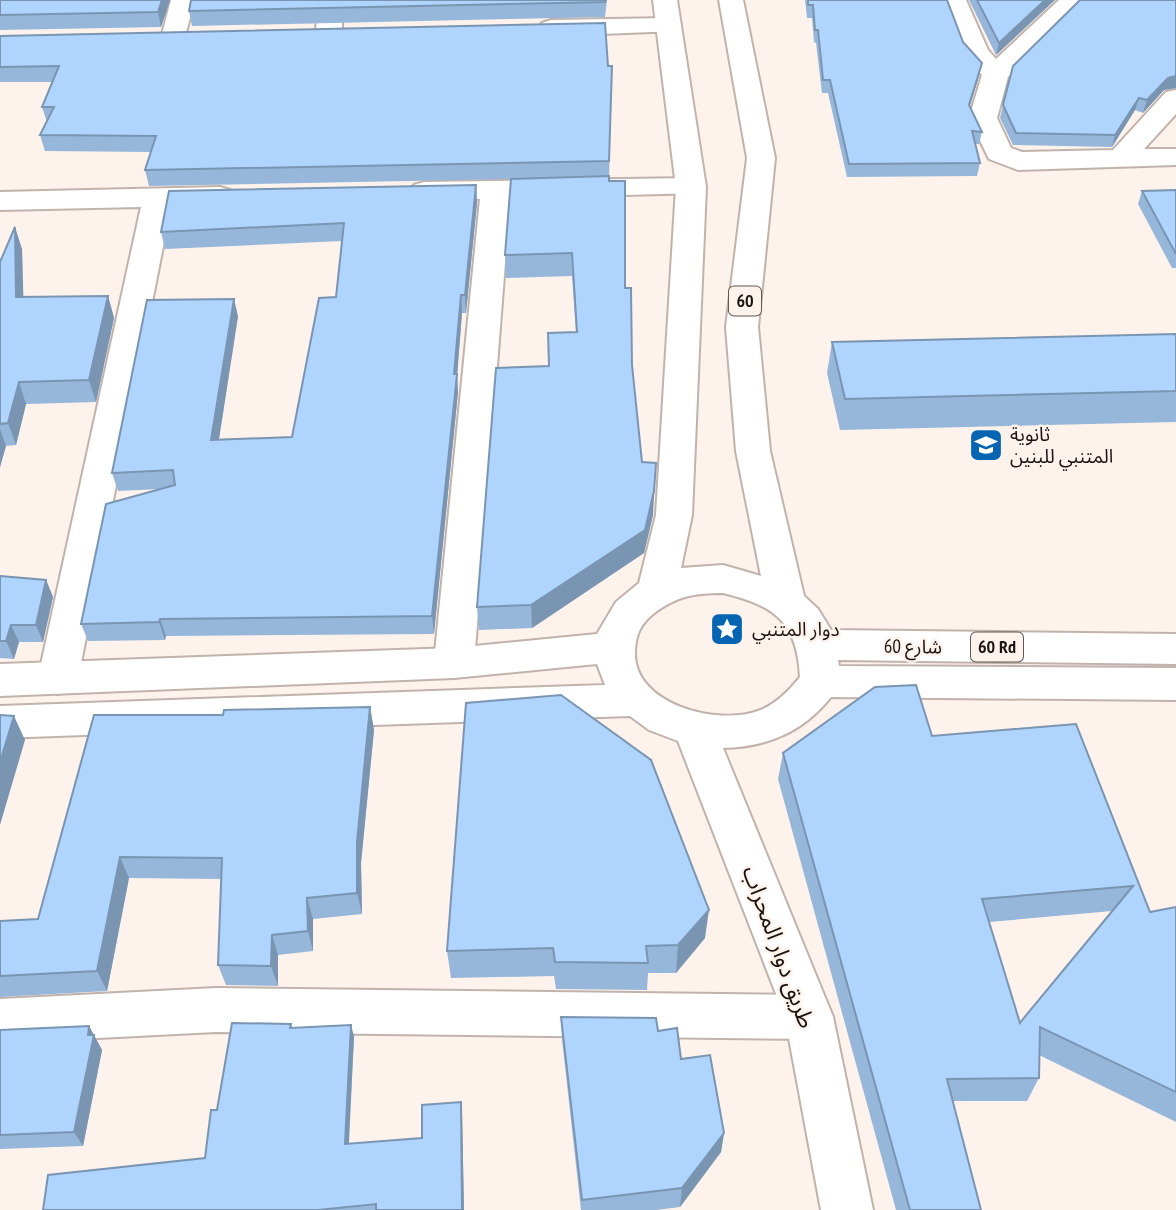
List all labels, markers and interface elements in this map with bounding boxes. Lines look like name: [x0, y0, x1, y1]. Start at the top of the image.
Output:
road number: 60: [729, 286, 761, 316]
place label: ثانوية المتنبي للبنين: [1010, 422, 1113, 471]
school or university icon: ثانوية المتنبي للبنين: [967, 426, 1005, 464]
place icon: دوار المتنبي: [708, 610, 746, 648]
place label: دوار المتنبي: [752, 617, 840, 644]
road number: 60 Rd: [971, 632, 1023, 662]
street label: شارع 60: [884, 633, 942, 661]
street label: طريق دوار المحراب: [737, 862, 822, 1032]

